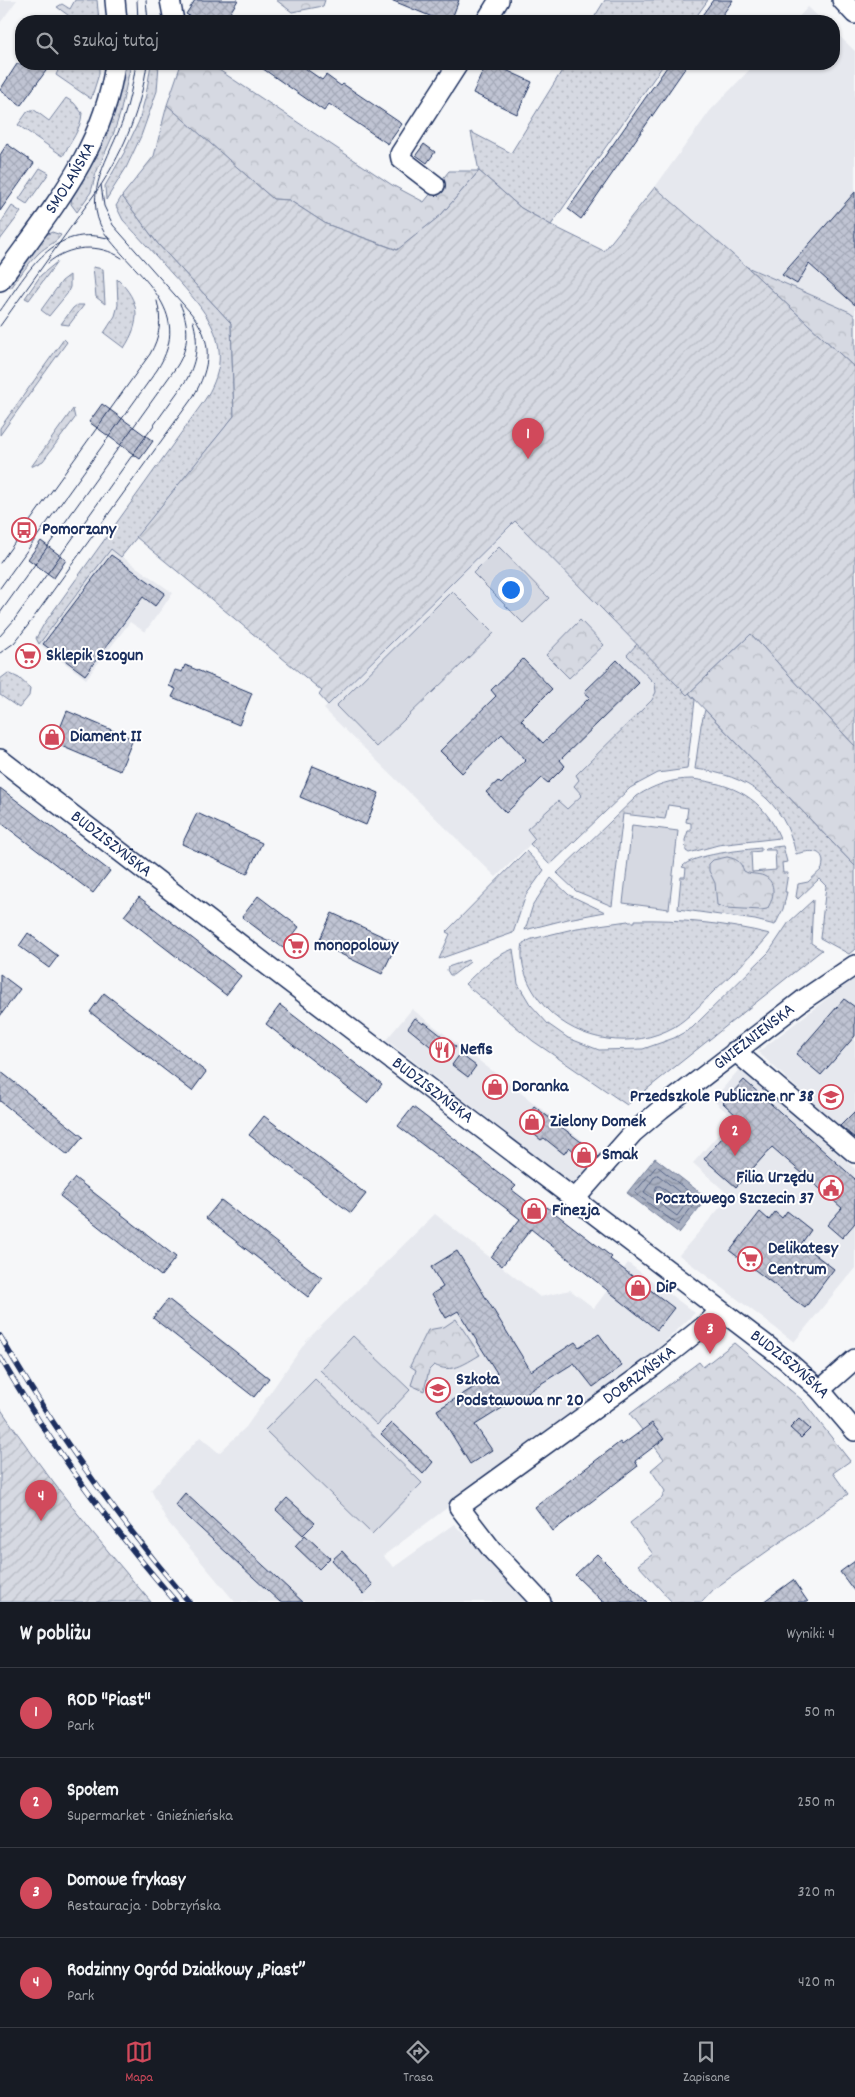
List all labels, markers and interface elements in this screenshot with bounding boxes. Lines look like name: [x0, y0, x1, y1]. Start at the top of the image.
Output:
search box: [15, 15, 840, 70]
icon: search: [33, 29, 61, 57]
text: Szukaj tutaj: [73, 29, 159, 56]
street label: SMOLAŃSKA: [39, 138, 102, 219]
pin: 1: [512, 418, 544, 459]
bus stop icon: Pomorzany: [11, 517, 37, 543]
place label: Pomorzany: [42, 518, 117, 543]
your location: [498, 577, 524, 603]
supermarket icon: Sklepik Szogun: [15, 643, 41, 669]
place label: Sklepik Szogun: [46, 644, 143, 669]
shop icon: Diament II: [39, 724, 65, 750]
place label: Diament II: [70, 725, 142, 750]
street label: BUDZISZYŃSKA: [65, 805, 157, 884]
supermarket icon: monopolowy: [283, 933, 309, 959]
place label: monopolowy: [314, 934, 399, 959]
street label: GNIEŹNIEŃSKA: [708, 998, 801, 1077]
restaurant icon: Nefis: [429, 1037, 455, 1063]
place label: Nefis: [460, 1038, 493, 1063]
street label: BUDZISZYŃSKA: [386, 1051, 479, 1130]
shop icon: Doranka: [482, 1074, 508, 1100]
place label: Doranka: [512, 1075, 569, 1100]
school or university icon: Przedszkole Publiczne nr 38: [818, 1084, 844, 1110]
place label: Przedszkole Publiczne nr 38: [630, 1085, 814, 1110]
shop icon: Zielony Domek: [519, 1109, 545, 1135]
place label: Zielony Domek: [550, 1110, 647, 1135]
pin: 2: [719, 1115, 751, 1156]
shop icon: Smak: [571, 1142, 597, 1168]
place label: Smak: [602, 1143, 639, 1168]
place label: Filia Urzędu Pocztowego Szczecin 37: [655, 1166, 814, 1212]
public building icon: Filia Urzędu Pocztowego Szczecin 37: [818, 1175, 844, 1201]
shop icon: Finezja: [521, 1198, 547, 1224]
place label: Finezja: [552, 1199, 600, 1224]
place label: Delikatesy Centrum: [768, 1237, 839, 1283]
supermarket icon: Delikatesy Centrum: [737, 1246, 763, 1272]
shop icon: DiP: [625, 1275, 651, 1301]
place label: DiP: [656, 1276, 677, 1301]
pin: 3: [694, 1313, 726, 1354]
street label: BUDZISZYŃSKA: [744, 1324, 835, 1405]
street label: DOBRZYŃSKA: [598, 1340, 682, 1411]
place label: Szkoła Podstawowa nr 20: [456, 1368, 584, 1414]
school or university icon: Szkoła Podstawowa nr 20: [425, 1377, 451, 1403]
pin: 4: [25, 1480, 57, 1521]
text: W pobliżu: [20, 1620, 91, 1650]
text: Wyniki: 4: [787, 1623, 835, 1646]
text: ROD "Piast": [67, 1688, 151, 1715]
text: 1: [34, 1701, 38, 1724]
text: 50 m: [804, 1701, 835, 1724]
text: Park: [67, 1715, 94, 1738]
text: Społem: [67, 1778, 119, 1805]
text: 2: [33, 1791, 40, 1814]
text: 250 m: [797, 1791, 835, 1814]
text: Supermarket · Gnieźnieńska: [67, 1805, 233, 1828]
text: Domowe frykasy: [67, 1868, 186, 1895]
text: 3: [32, 1881, 40, 1904]
text: 320 m: [798, 1881, 835, 1904]
text: Restauracja · Dobrzyńska: [67, 1895, 220, 1918]
text: Rodzinny Ogród Działkowy „Piast”: [67, 1958, 306, 1985]
text: 4: [33, 1971, 39, 1994]
text: 420 m: [798, 1971, 835, 1994]
text: Park: [67, 1985, 94, 2008]
tab: Mapa: [125, 2038, 153, 2088]
tab: Trasa: [403, 2038, 433, 2088]
tab: Zapisane: [683, 2038, 730, 2088]

